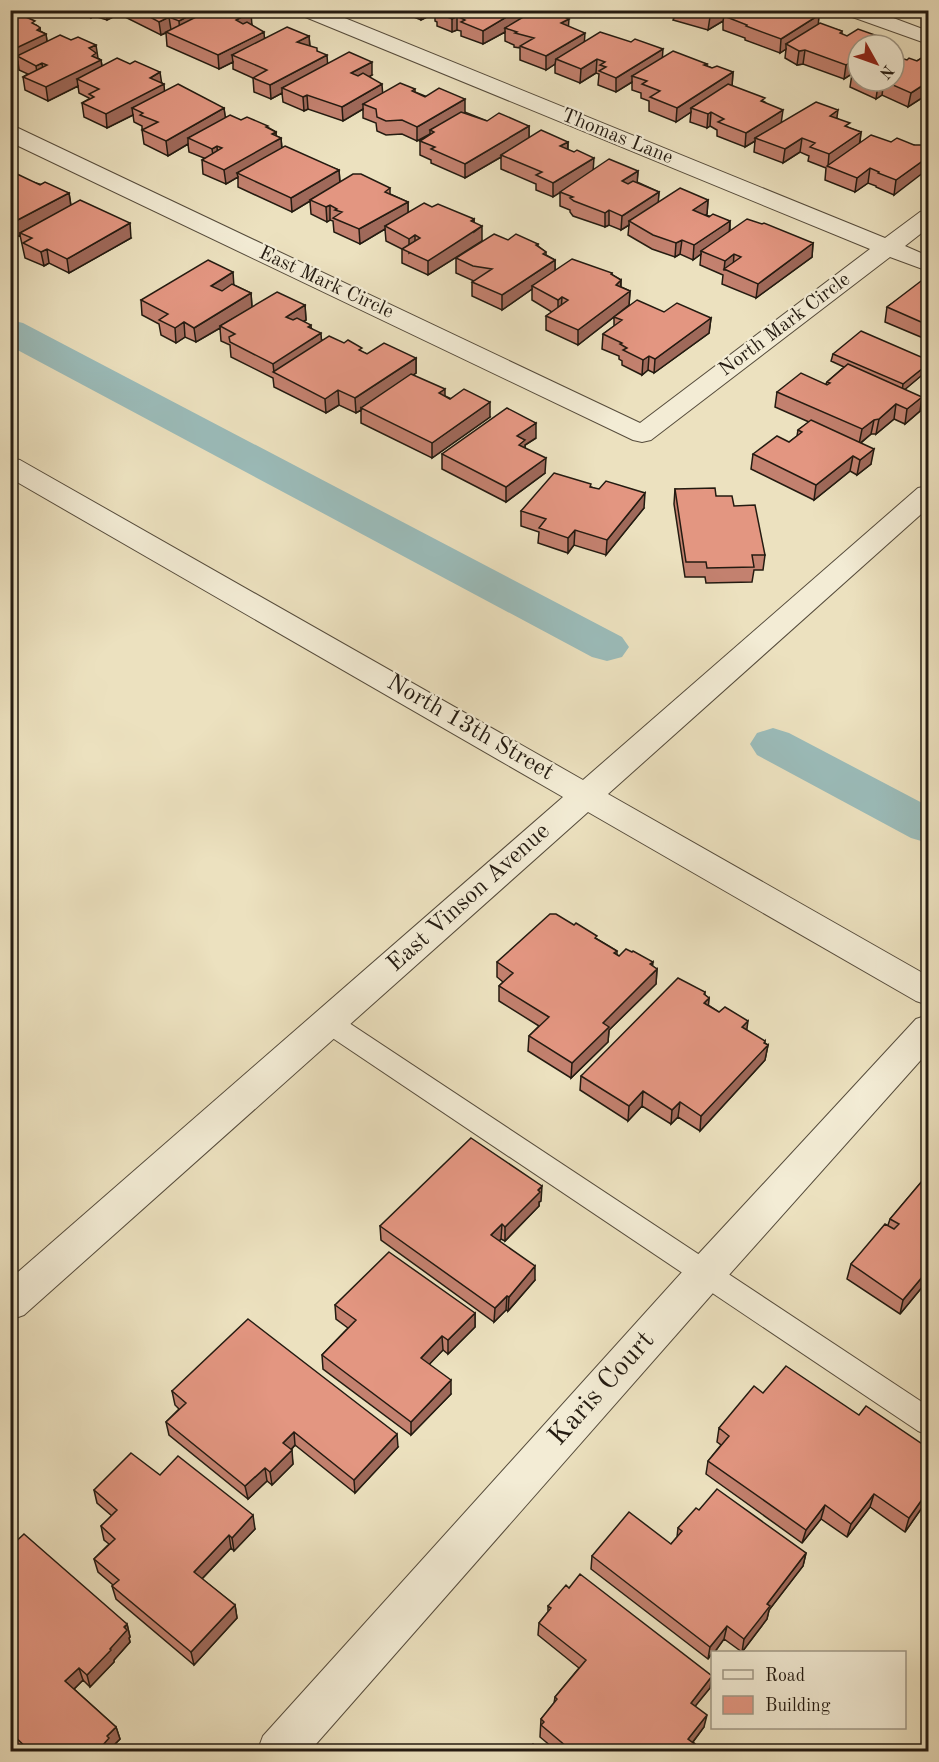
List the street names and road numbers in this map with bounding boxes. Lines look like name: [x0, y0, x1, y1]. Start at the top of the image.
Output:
street label: Thomas Lane: [558, 106, 676, 168]
street label: East Mark Circle: [256, 243, 396, 323]
street label: North Mark Circle: [716, 269, 854, 381]
street label: North 13th Street: [383, 671, 557, 785]
street label: East Vinson Avenue: [383, 819, 555, 977]
street label: Karis Court: [544, 1327, 660, 1451]

